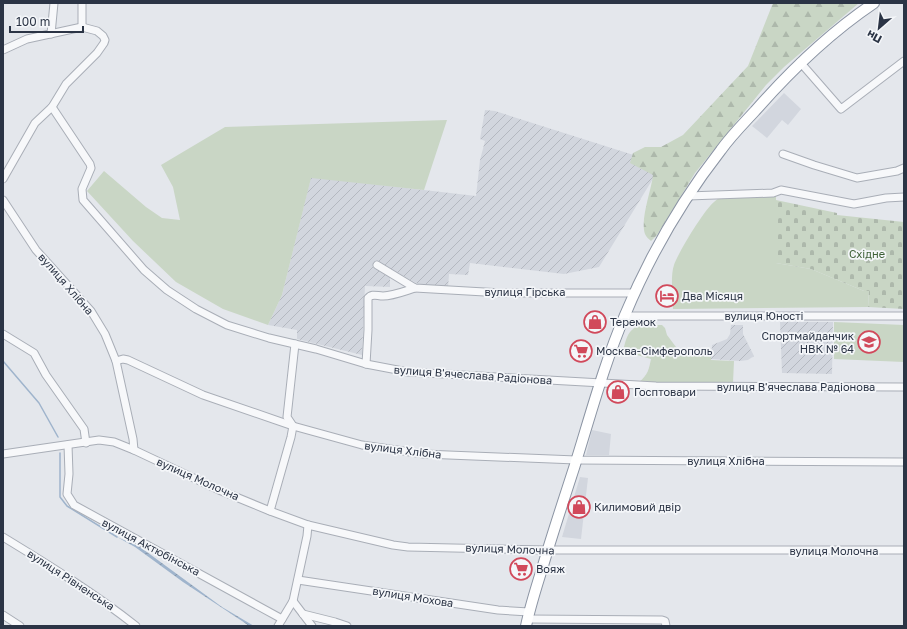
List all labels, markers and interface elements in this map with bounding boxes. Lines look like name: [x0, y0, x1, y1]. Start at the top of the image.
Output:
scale bar: [10, 8, 83, 34]
north arrow: [859, 8, 899, 48]
text: 100 m: [16, 14, 50, 29]
text: Пн: [864, 28, 884, 47]
park label: Східне: [849, 247, 885, 260]
street label: вулиця Хлібна: [36, 250, 97, 317]
hotel icon: Два Місяця: [654, 283, 680, 309]
street label: вулиця Гірська: [484, 285, 566, 298]
place label: Два Місяця: [682, 289, 743, 302]
shop icon: Теремок: [582, 309, 608, 335]
street label: вулиця Юності: [724, 309, 804, 322]
place label: Теремок: [610, 315, 657, 328]
place label: Спортмайданчик НВК № 64: [762, 329, 855, 355]
school or university icon: Спортмайданчик НВК № 64: [856, 329, 882, 355]
supermarket icon: Москва-Сімферополь: [568, 338, 594, 364]
place label: Москва-Сімферополь: [596, 344, 713, 357]
street label: вулиця В'ячеслава Радіонова: [393, 362, 553, 387]
shop icon: Госптовари: [605, 379, 631, 405]
street label: вулиця В'ячеслава Радіонова: [717, 380, 875, 393]
place label: Госптовари: [634, 385, 696, 398]
street label: вулиця Хлібна: [364, 438, 442, 461]
street label: вулиця Молочна: [155, 454, 242, 503]
street label: вулиця Хлібна: [687, 454, 765, 467]
shop icon: Килимовий двір: [566, 494, 592, 520]
place label: Килимовий двір: [594, 500, 681, 513]
street label: вулиця Актюбінська: [100, 515, 202, 578]
street label: вулиця Молочна: [465, 540, 555, 557]
street label: вулиця Молочна: [789, 544, 879, 557]
street label: вулиця Рівненська: [25, 547, 117, 613]
supermarket icon: Вояж: [508, 556, 534, 582]
place label: Вояж: [536, 562, 565, 575]
street label: вулиця Мохова: [372, 584, 454, 609]

